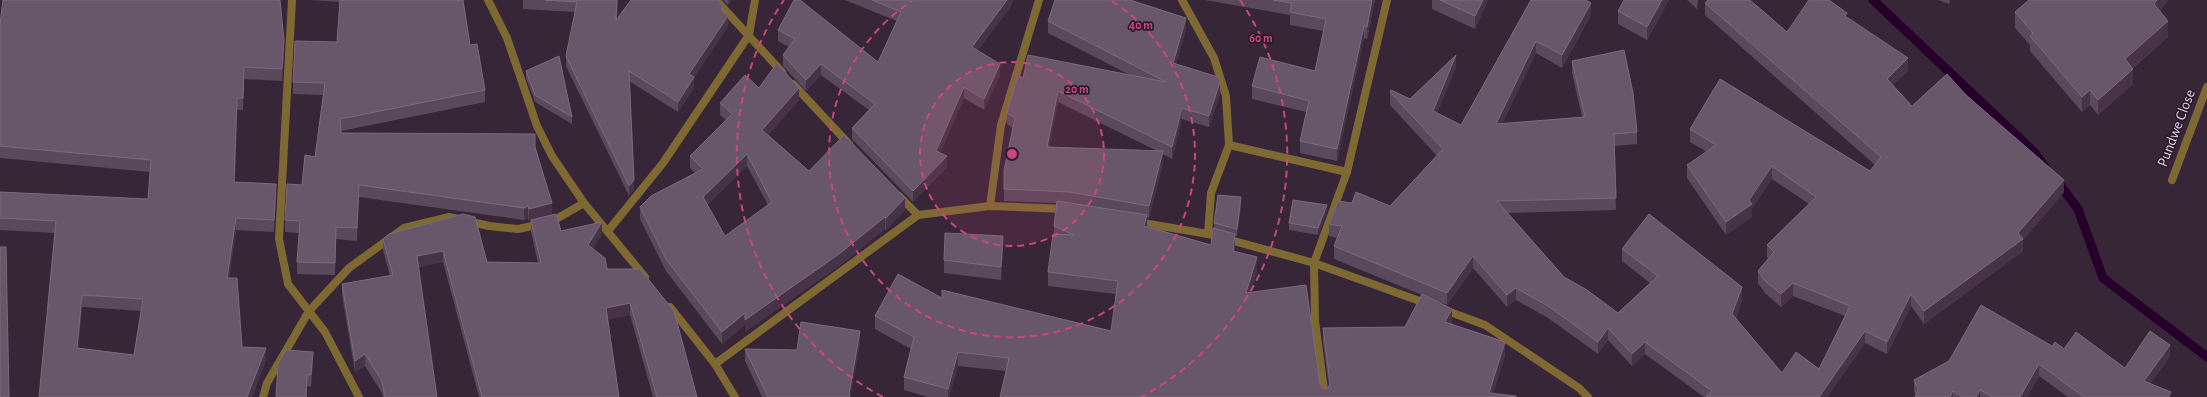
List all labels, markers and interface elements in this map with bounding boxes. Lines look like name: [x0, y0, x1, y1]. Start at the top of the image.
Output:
text: 40 m: [1129, 19, 1153, 31]
text: 60 m: [1249, 32, 1273, 44]
text: 20 m: [1065, 83, 1089, 95]
street label: Pundwe Close: [2155, 88, 2198, 169]
centre of rings: [1005, 147, 1019, 161]

